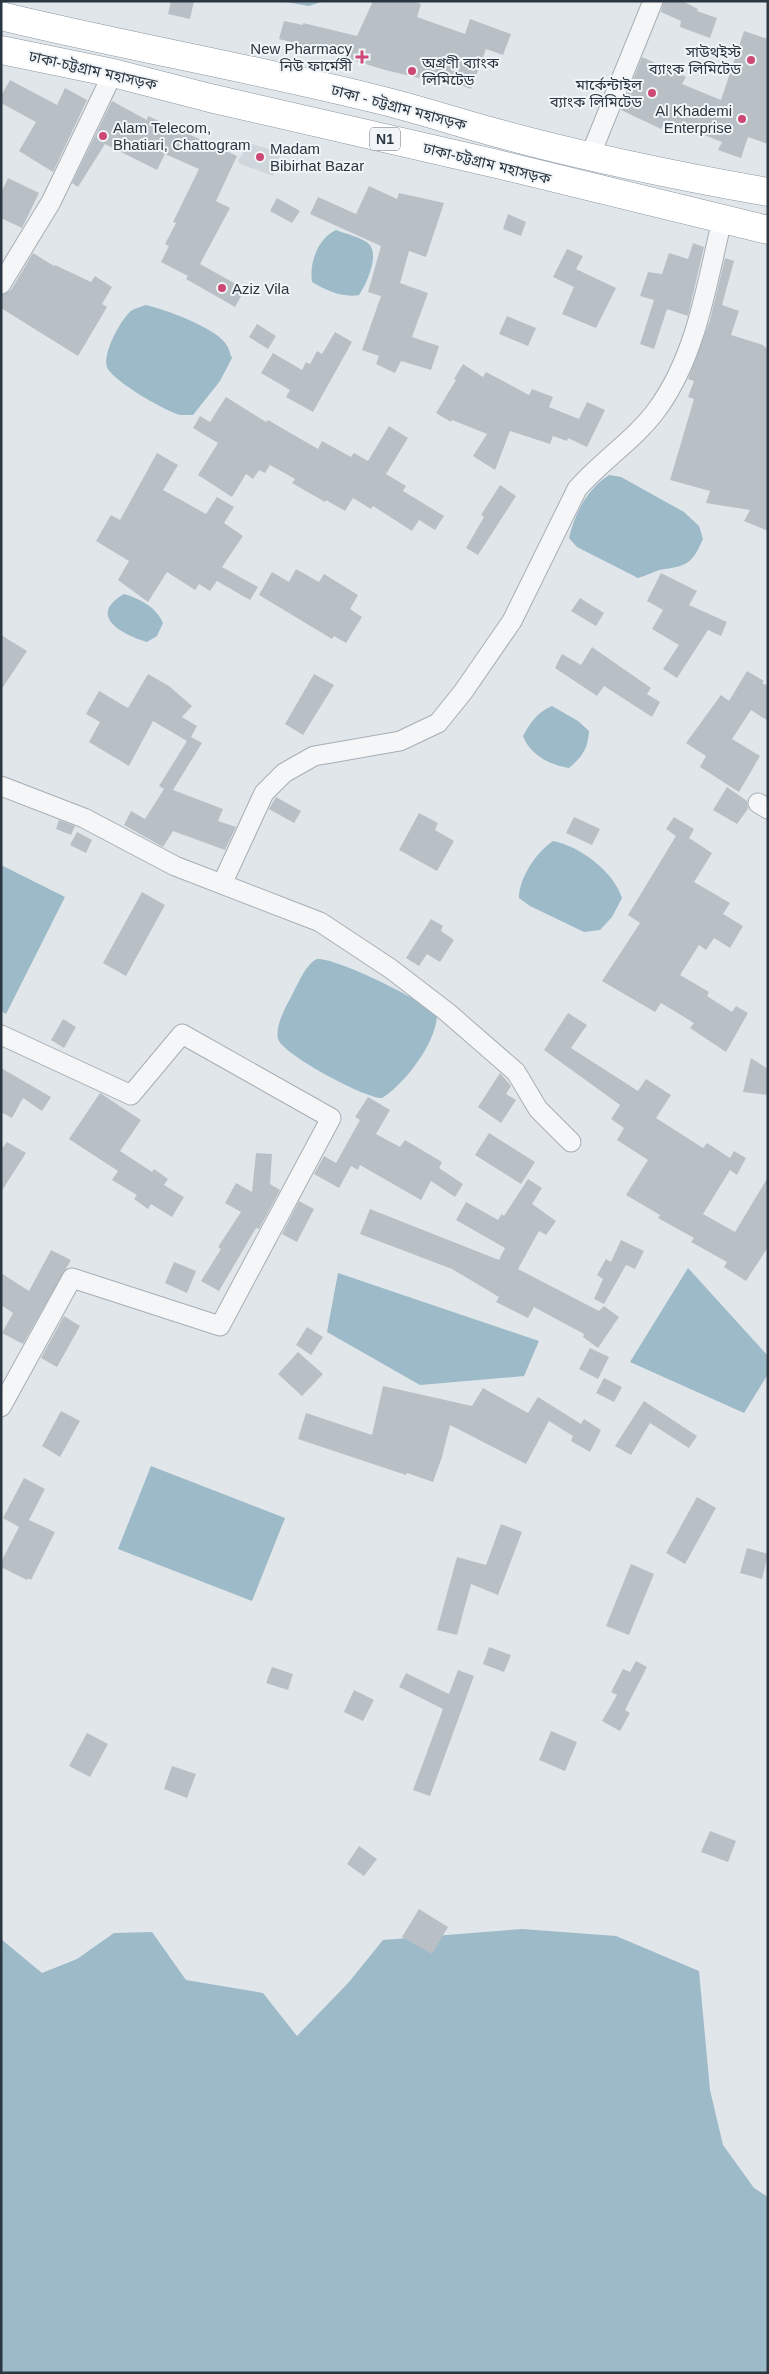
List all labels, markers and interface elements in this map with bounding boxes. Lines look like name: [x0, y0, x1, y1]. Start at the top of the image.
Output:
place label: New Pharmacy নিউ ফার্মেসী: [250, 40, 353, 74]
place label: সাউথইস্ট ব্যাংক লিমিটেড: [648, 43, 742, 77]
street label: ঢাকা-চট্টগ্রাম মহাসড়ক: [26, 47, 160, 93]
marker: New Pharmacy নিউ ফার্মেসী: [356, 51, 368, 63]
place label: অগ্রণী ব্যাংক লিমিটেড: [421, 54, 500, 88]
marker: সাউথইস্ট ব্যাংক লিমিটেড: [745, 54, 757, 66]
marker: অগ্রণী ব্যাংক লিমিটেড: [406, 65, 418, 77]
place label: মার্কেন্টাইল ব্যাংক লিমিটেড: [549, 76, 643, 110]
street label: ঢাকা - চট্টগ্রাম মহাসড়ক: [329, 81, 469, 133]
marker: মার্কেন্টাইল ব্যাংক লিমিটেড: [646, 87, 658, 99]
place label: Al Khademi Enterprise: [655, 102, 732, 136]
marker: Al Khademi Enterprise: [736, 113, 748, 125]
place label: Alam Telecom, Bhatiari, Chattogram: [113, 119, 251, 153]
road number: N1: [370, 128, 400, 150]
marker: Alam Telecom, Bhatiari, Chattogram: [97, 130, 109, 142]
street label: ঢাকা-চট্টগ্রাম মহাসড়ক: [420, 139, 553, 187]
place label: Madam Bibirhat Bazar: [270, 140, 364, 174]
marker: Madam Bibirhat Bazar: [254, 151, 266, 163]
place label: Aziz Vila: [232, 280, 290, 297]
marker: Aziz Vila: [216, 282, 228, 294]

